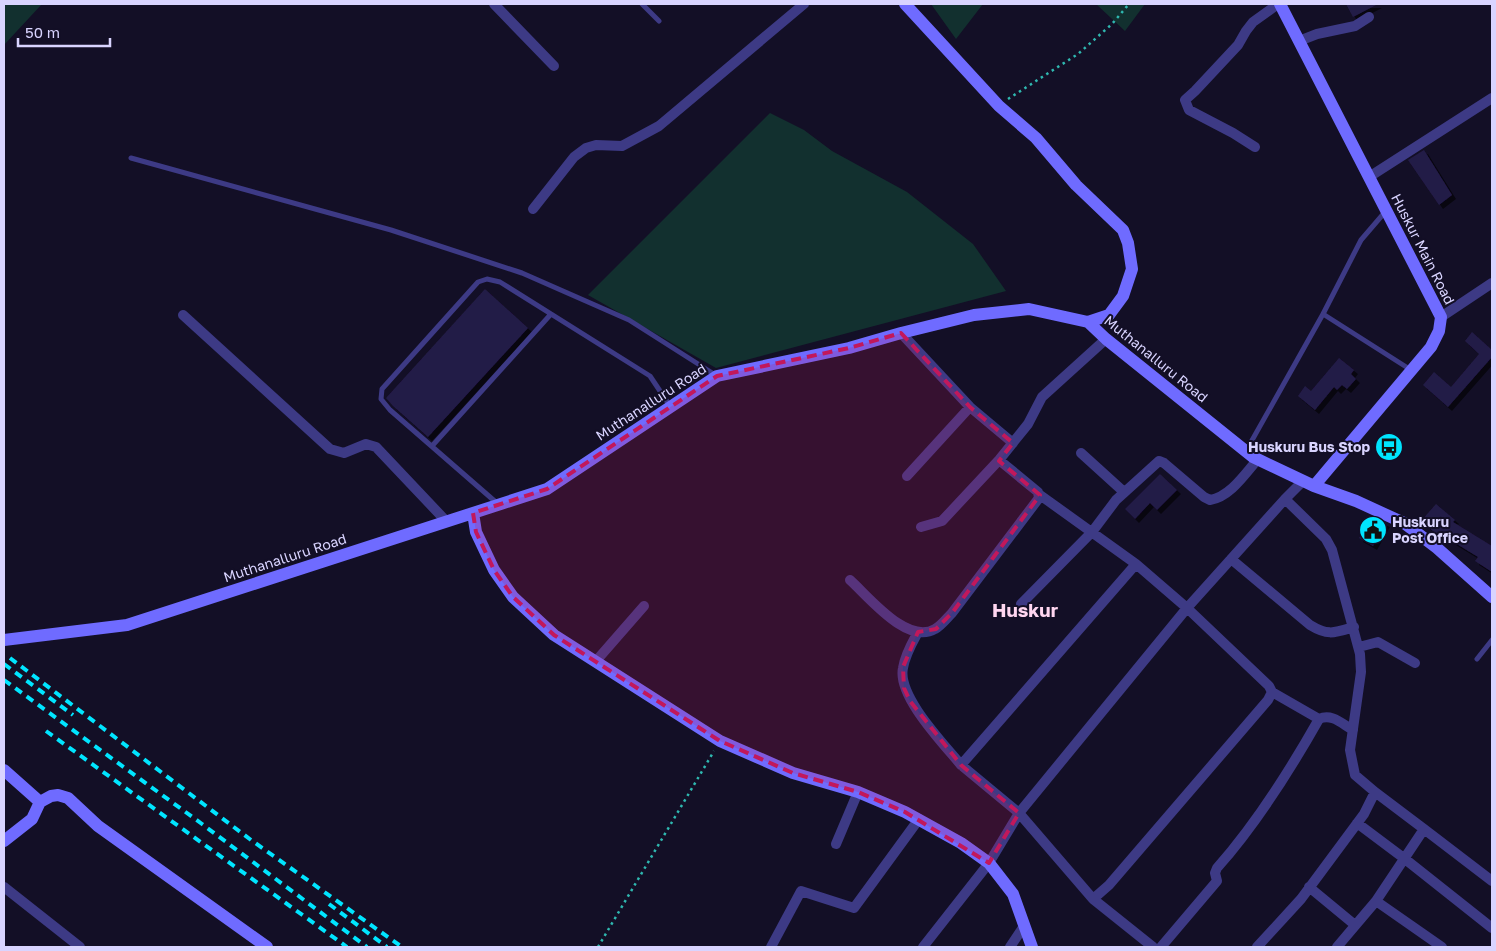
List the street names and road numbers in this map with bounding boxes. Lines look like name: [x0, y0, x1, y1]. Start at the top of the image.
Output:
street label: Huskur Main Road: [1388, 191, 1459, 307]
street label: Muthanalluru Road: [1101, 312, 1212, 406]
street label: Muthanalluru Road: [592, 360, 709, 444]
street label: Muthanalluru Road: [221, 530, 348, 585]

